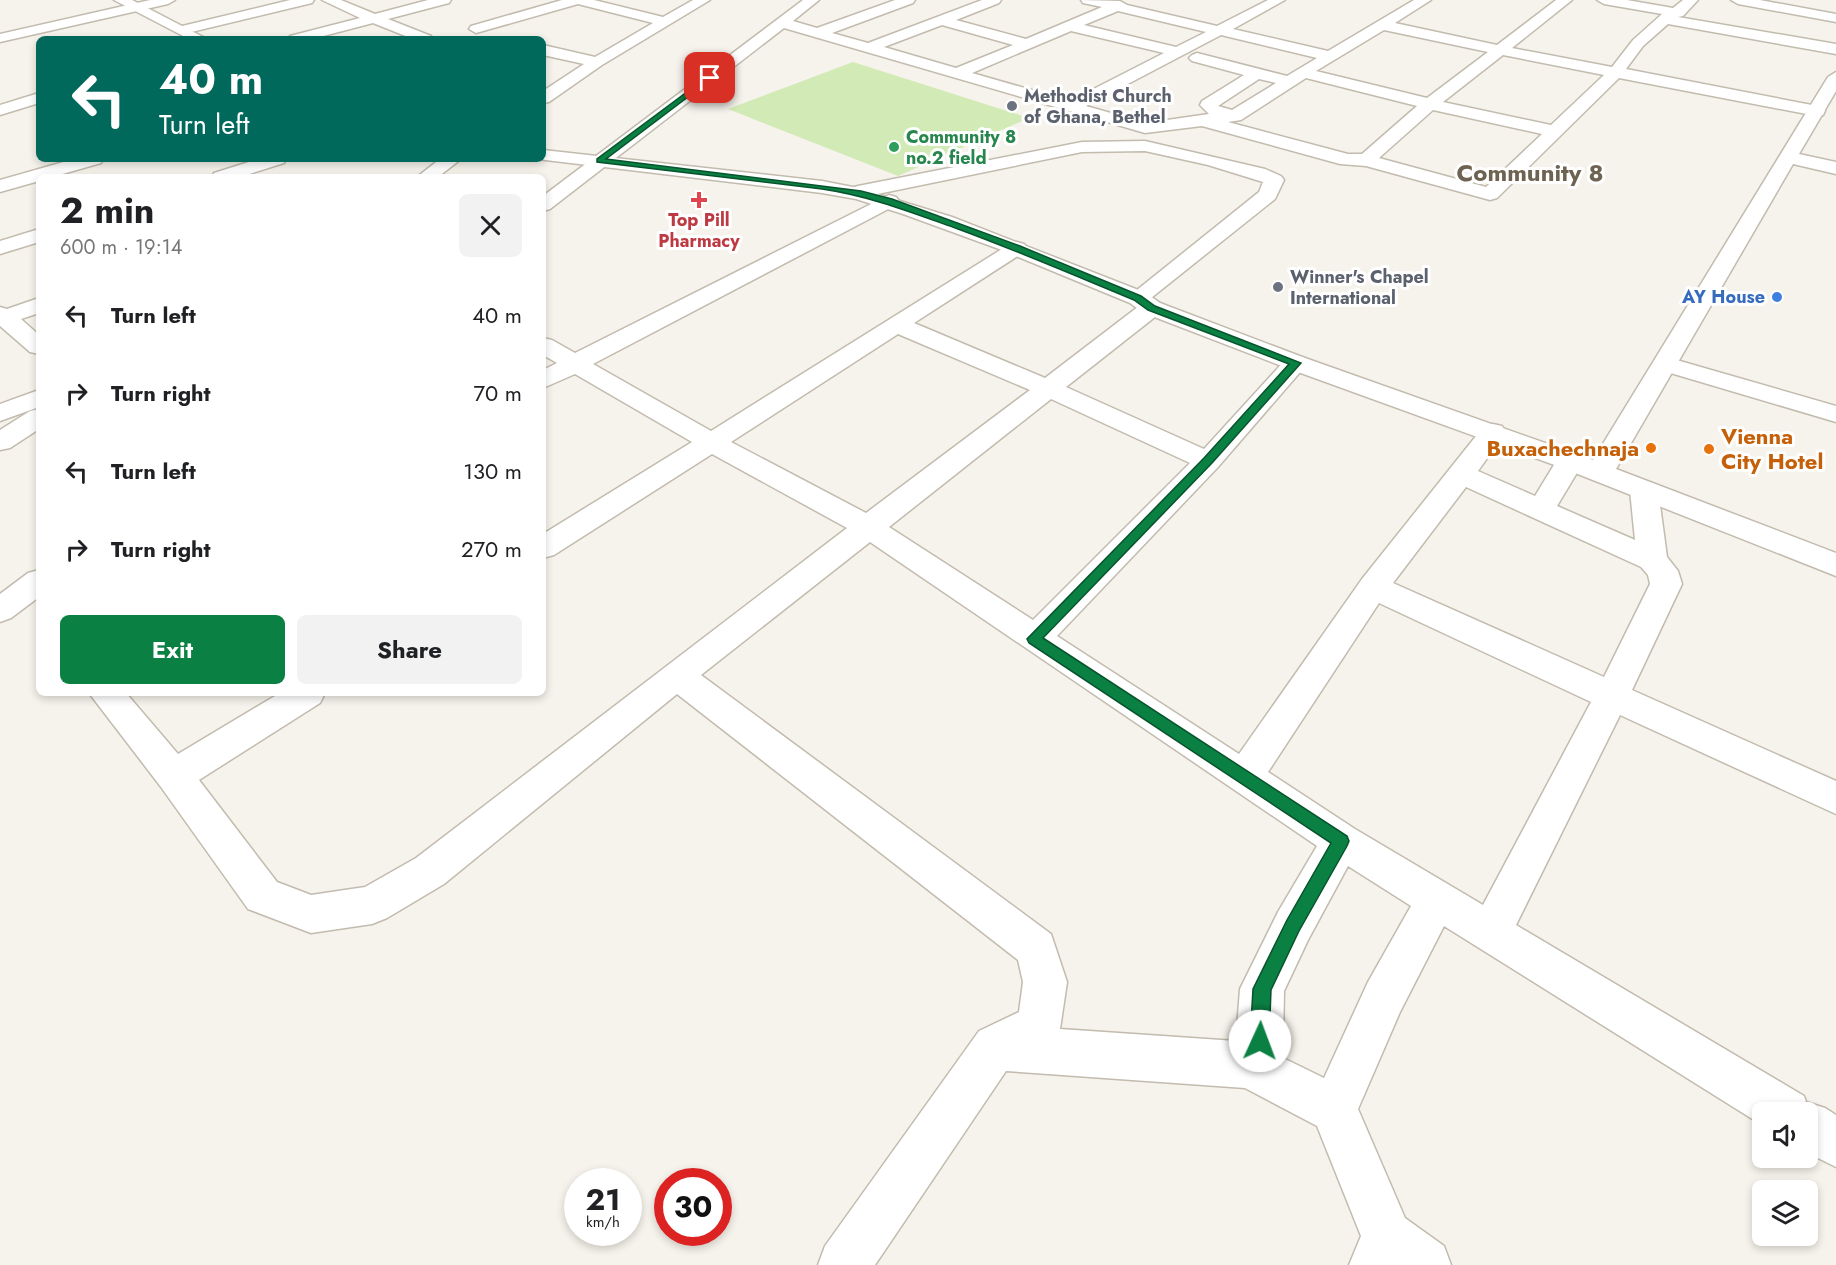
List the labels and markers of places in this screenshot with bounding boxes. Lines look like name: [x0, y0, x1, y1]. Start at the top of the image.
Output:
pin: [684, 52, 735, 103]
place label: Methodist Church of Ghana, Bethel: [1024, 83, 1172, 130]
marker: Methodist Church of Ghana, Bethel: [1005, 99, 1019, 113]
place label: Community 8 no.2 field: [906, 124, 1016, 171]
marker: Community 8 no.2 field: [887, 140, 901, 154]
marker: Top Pill Pharmacy: [692, 193, 706, 207]
place label: Top Pill Pharmacy: [658, 207, 740, 254]
place label: Winner's Chapel International: [1290, 264, 1429, 311]
marker: Winner's Chapel International: [1271, 280, 1285, 294]
place label: AY House: [1681, 284, 1765, 310]
marker: AY House: [1770, 290, 1784, 304]
place label: Vienna City Hotel: [1720, 420, 1823, 477]
place label: Buxachechnaja: [1486, 432, 1639, 464]
marker: Buxachechnaja: [1644, 441, 1658, 455]
marker: Vienna City Hotel: [1702, 442, 1716, 456]

